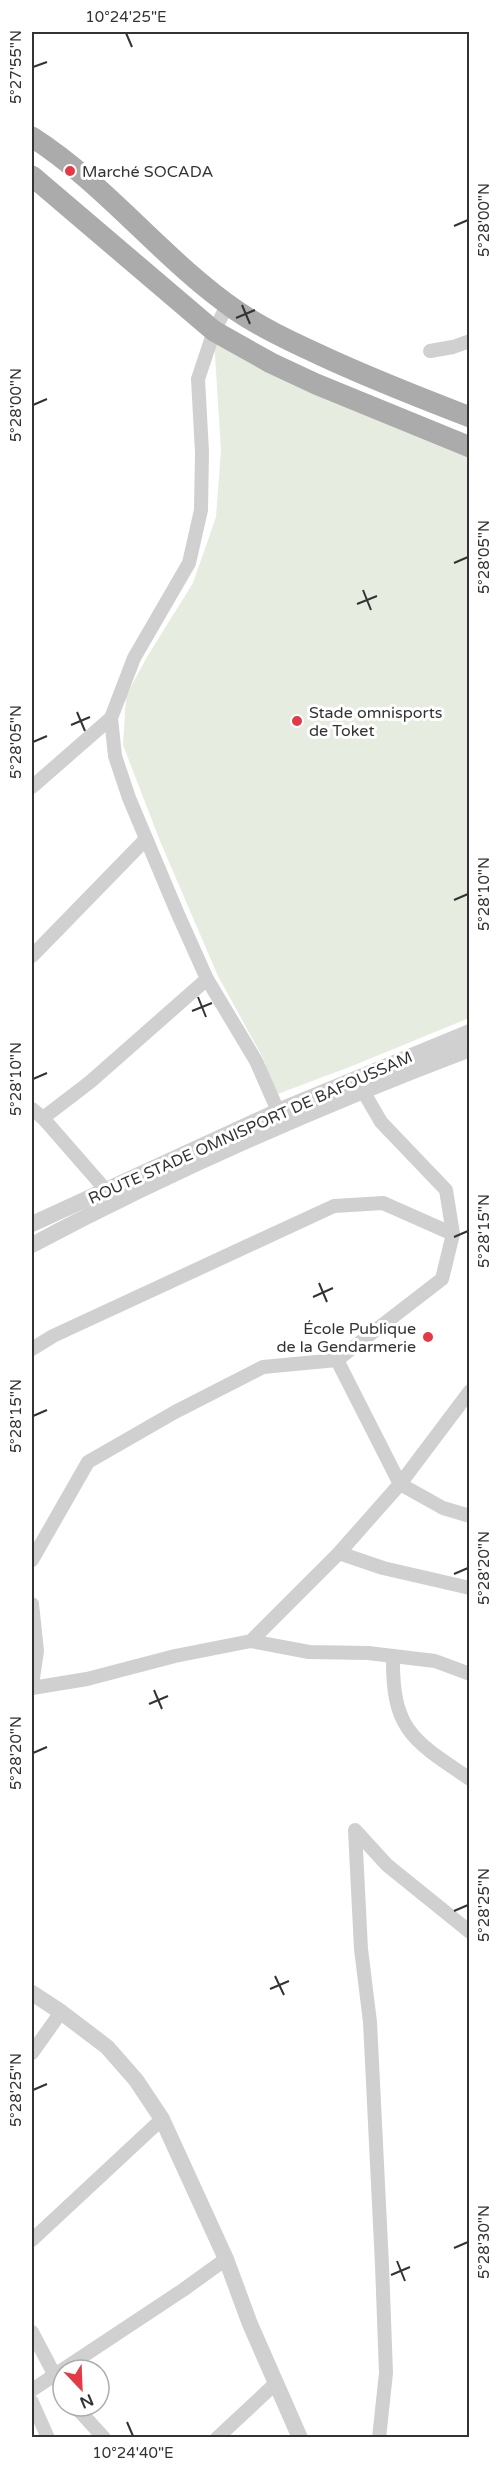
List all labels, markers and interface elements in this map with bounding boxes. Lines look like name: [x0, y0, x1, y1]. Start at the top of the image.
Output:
text: 10°24'25"E: [85, 8, 167, 26]
text: 5°27'55"N: [7, 30, 25, 104]
place label: Marché SOCADA: [82, 162, 214, 182]
marker: Marché SOCADA: [63, 164, 77, 178]
text: 5°28'00"N: [475, 183, 493, 257]
text: 5°28'00"N: [7, 368, 25, 442]
text: 5°28'05"N: [475, 520, 493, 594]
place label: Stade omnisports de Toket: [309, 703, 443, 741]
text: 5°28'05"N: [7, 705, 25, 779]
marker: Stade omnisports de Toket: [290, 714, 304, 728]
text: 5°28'10"N: [475, 857, 493, 931]
text: 5°28'10"N: [7, 1042, 25, 1116]
street label: ROUTE STADE OMNISPORT DE BAFOUSSAM: [85, 1047, 416, 1209]
text: 5°28'15"N: [475, 1194, 493, 1268]
place label: École Publique de la Gendarmerie: [277, 1319, 416, 1357]
marker: École Publique de la Gendarmerie: [421, 1330, 435, 1344]
text: 5°28'15"N: [7, 1379, 25, 1453]
text: 5°28'20"N: [475, 1531, 493, 1605]
text: 5°28'20"N: [7, 1716, 25, 1790]
text: 5°28'25"N: [475, 1868, 493, 1942]
text: 5°28'25"N: [7, 2053, 25, 2127]
text: 5°28'30"N: [475, 2205, 493, 2279]
north arrow: [51, 2358, 111, 2418]
text: N: [77, 2389, 96, 2413]
text: 10°24'40"E: [92, 2444, 174, 2462]

